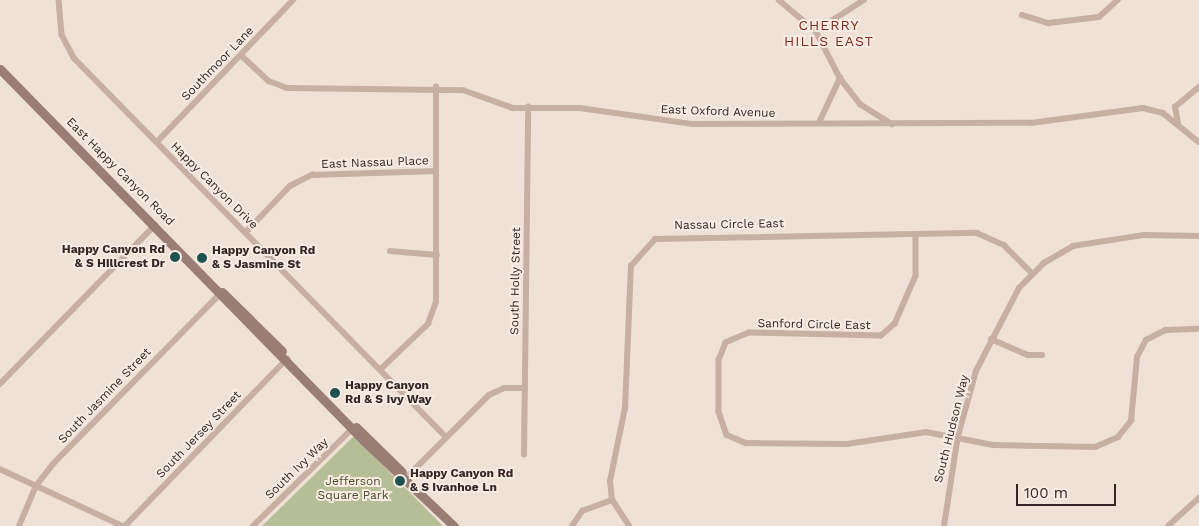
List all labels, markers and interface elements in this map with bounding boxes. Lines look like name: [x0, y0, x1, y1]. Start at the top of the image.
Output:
district label: CHERRY HILLS EAST: [783, 17, 875, 49]
street label: Southmoor Lane: [179, 24, 257, 104]
street label: East Oxford Avenue: [660, 103, 776, 121]
street label: East Happy Canyon Road: [63, 115, 177, 229]
street label: Happy Canyon Drive: [167, 139, 261, 233]
street label: East Nassau Place: [321, 154, 429, 172]
street label: Nassau Circle East: [674, 217, 784, 233]
street label: South Holly Street: [508, 227, 524, 335]
place label: Happy Canyon Rd & S Hillcrest Dr: [62, 243, 165, 271]
place label: Happy Canyon Rd & S Jasmine St: [212, 244, 315, 272]
marker: Happy Canyon Rd & S Hillcrest Dr: [169, 251, 181, 263]
marker: Happy Canyon Rd & S Jasmine St: [196, 252, 208, 264]
street label: Sanford Circle East: [757, 317, 871, 333]
street label: South Jasmine Street: [55, 345, 155, 447]
street label: South Hudson Way: [932, 373, 972, 485]
place label: Happy Canyon Rd & S Ivy Way: [345, 379, 432, 407]
marker: Happy Canyon Rd & S Ivy Way: [329, 387, 341, 399]
street label: South Jersey Street: [153, 388, 245, 482]
street label: South Ivy Way: [262, 435, 332, 503]
place label: Happy Canyon Rd & S Ivanhoe Ln: [410, 467, 513, 495]
scale bar: [1019, 474, 1119, 506]
park label: Jefferson Square Park: [318, 475, 388, 503]
marker: Happy Canyon Rd & S Ivanhoe Ln: [394, 475, 406, 487]
text: 100 m: [1024, 484, 1068, 502]

